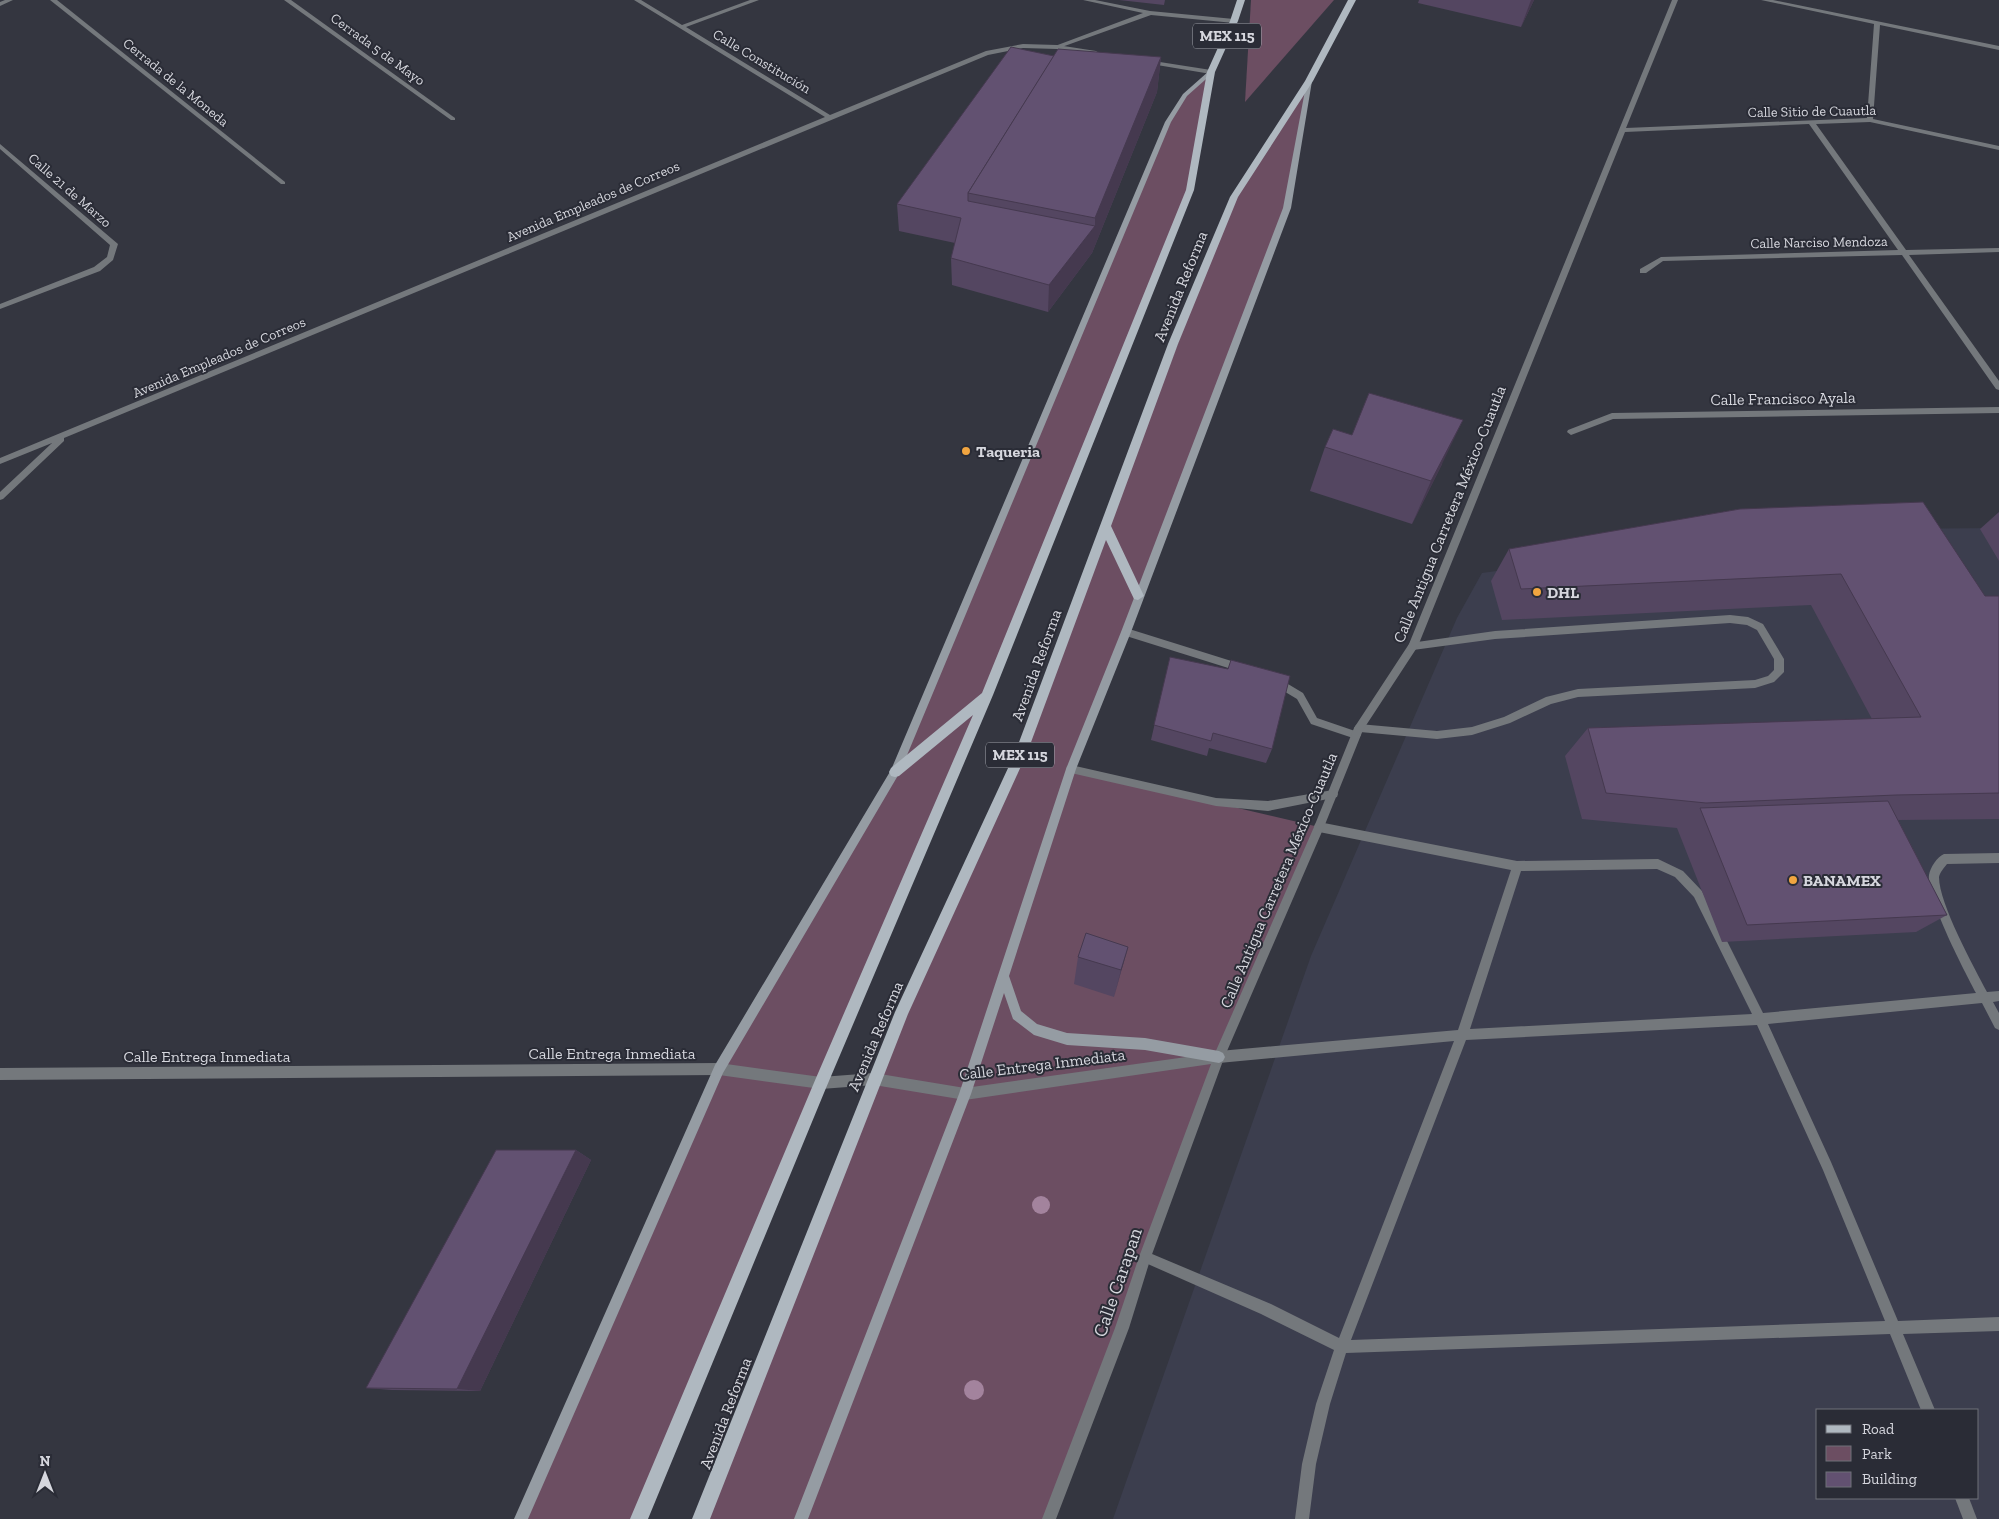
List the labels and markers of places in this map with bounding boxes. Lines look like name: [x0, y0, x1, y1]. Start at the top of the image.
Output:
place label: Taqueria: [976, 442, 1040, 461]
marker: Taqueria: [960, 445, 972, 457]
place label: DHL: [1547, 583, 1579, 602]
marker: DHL: [1531, 586, 1543, 598]
place label: BANAMEX: [1803, 871, 1881, 890]
marker: BANAMEX: [1787, 874, 1799, 886]

